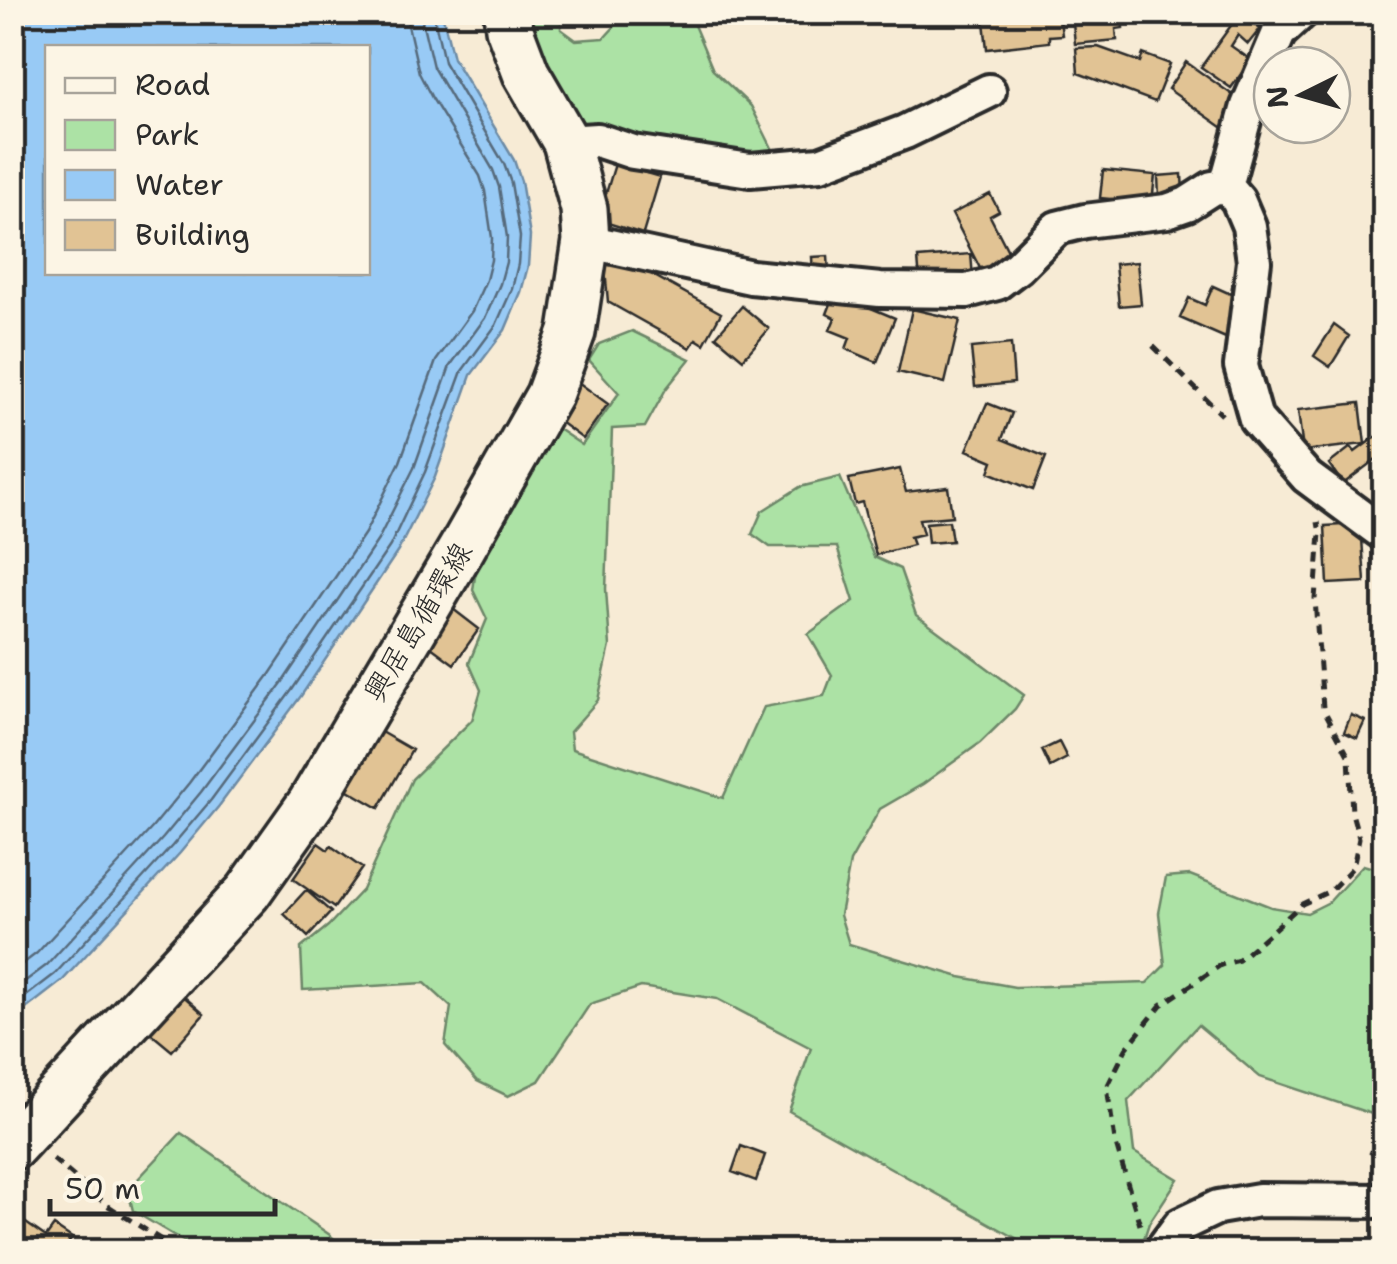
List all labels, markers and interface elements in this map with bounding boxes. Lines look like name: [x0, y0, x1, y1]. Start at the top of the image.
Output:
legend: [45, 45, 370, 275]
north arrow: [1252, 45, 1352, 145]
text: Road: [135, 64, 210, 105]
text: N: [1257, 84, 1297, 110]
text: Park: [135, 114, 199, 155]
text: Water: [135, 164, 224, 205]
text: Building: [135, 214, 250, 255]
street label: 興居島循環線: [354, 534, 481, 709]
scale bar: [50, 1154, 275, 1216]
text: 50 m: [65, 1168, 140, 1209]

